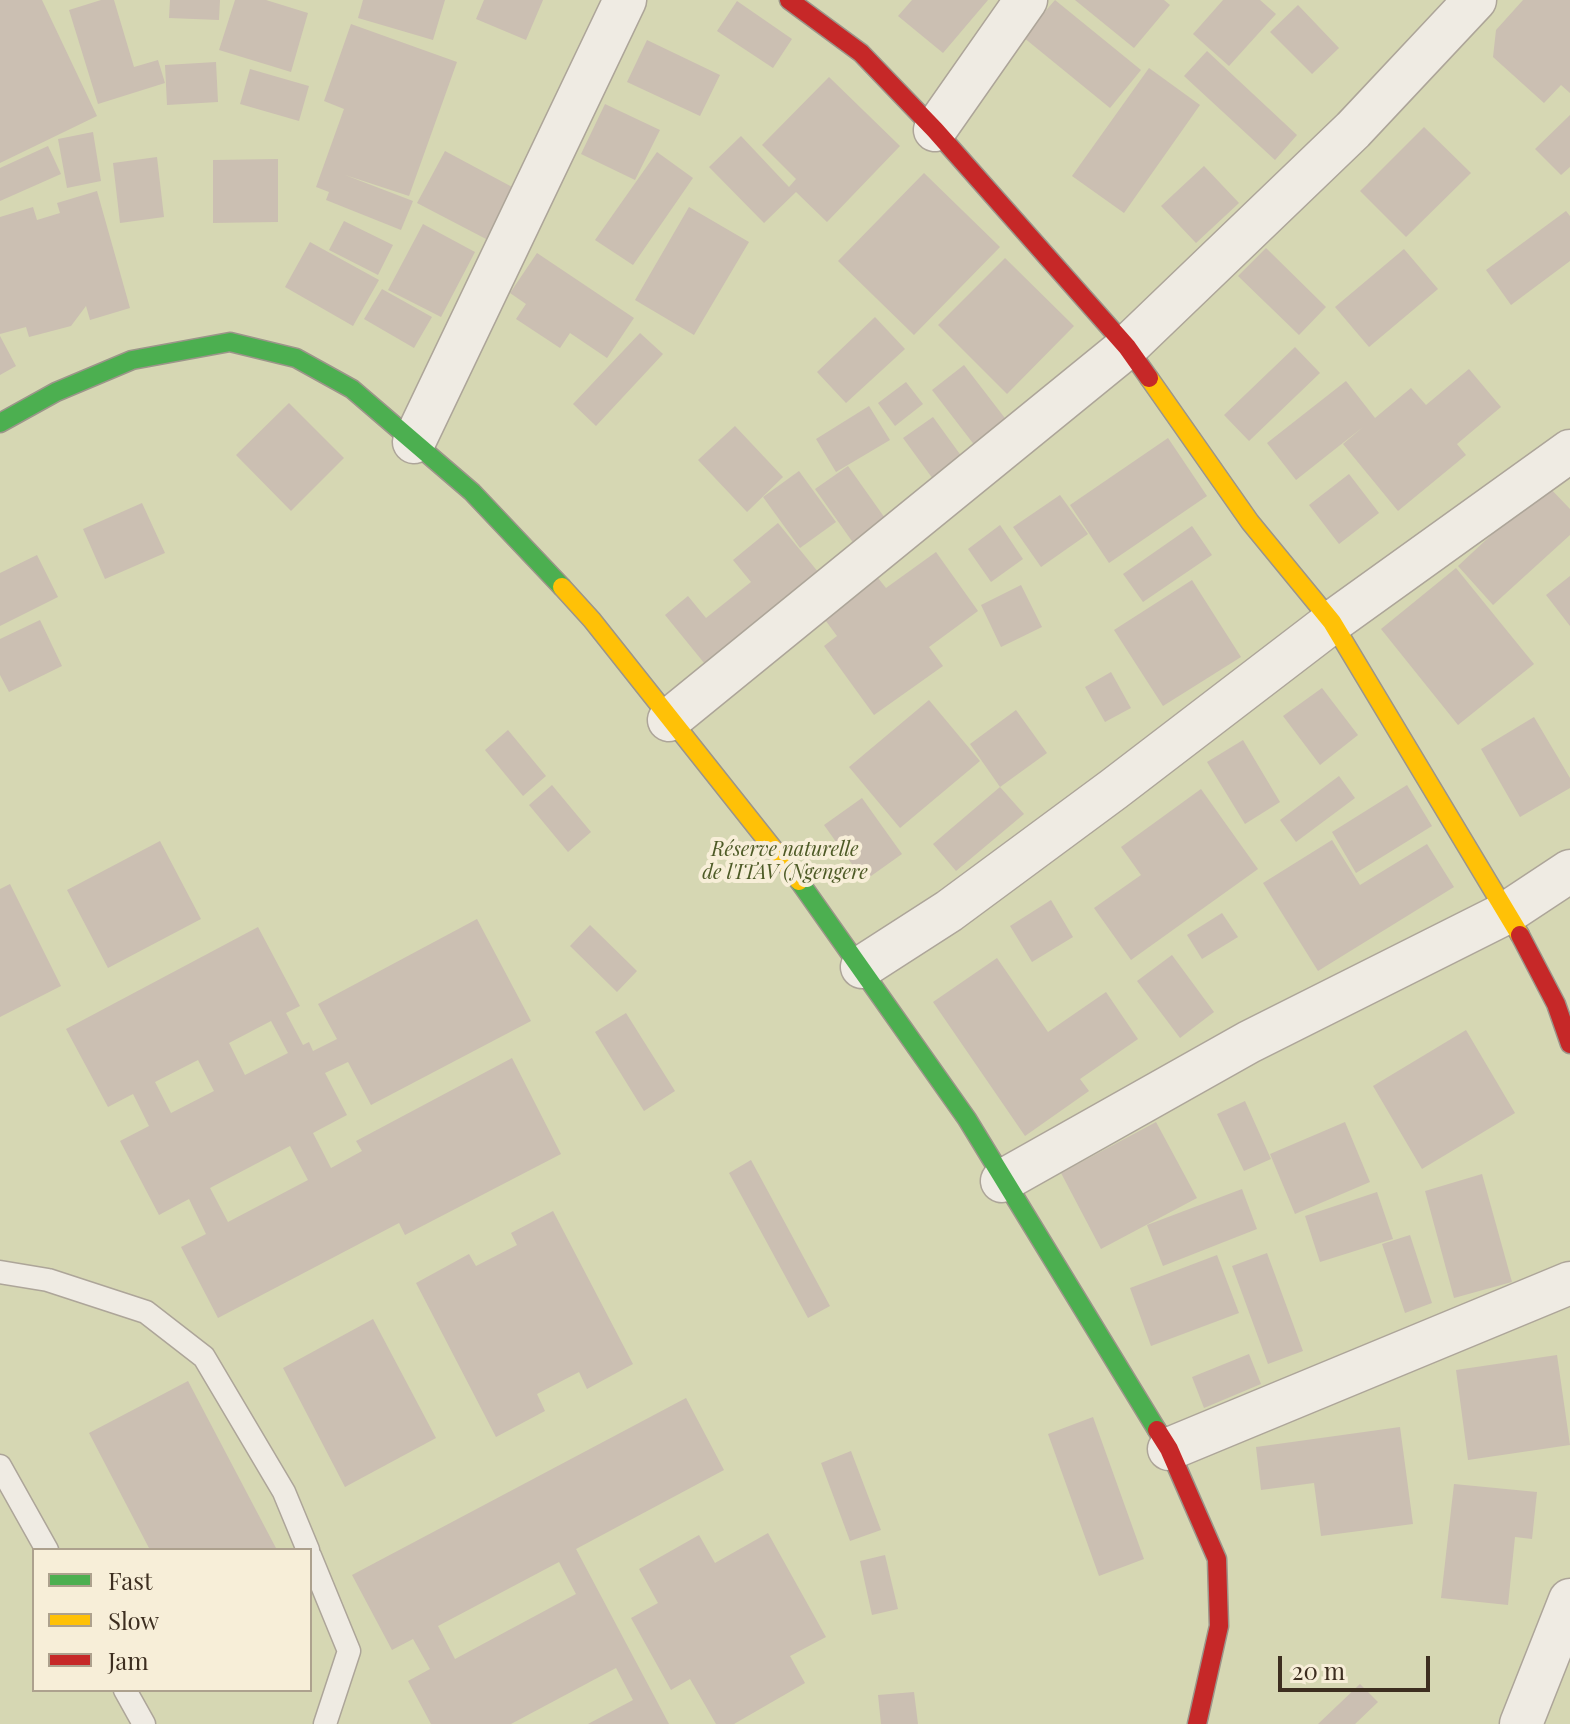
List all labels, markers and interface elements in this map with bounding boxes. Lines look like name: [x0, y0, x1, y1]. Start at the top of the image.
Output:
park label: Réserve naturelle de l'ITAV (Ngengere: [702, 838, 868, 885]
legend: [32, 1548, 312, 1692]
text: Fast: [108, 1564, 153, 1596]
text: Slow: [108, 1604, 159, 1636]
scale bar: [1282, 1640, 1434, 1690]
text: Jam: [108, 1644, 149, 1676]
text: 20 m: [1292, 1654, 1345, 1686]

